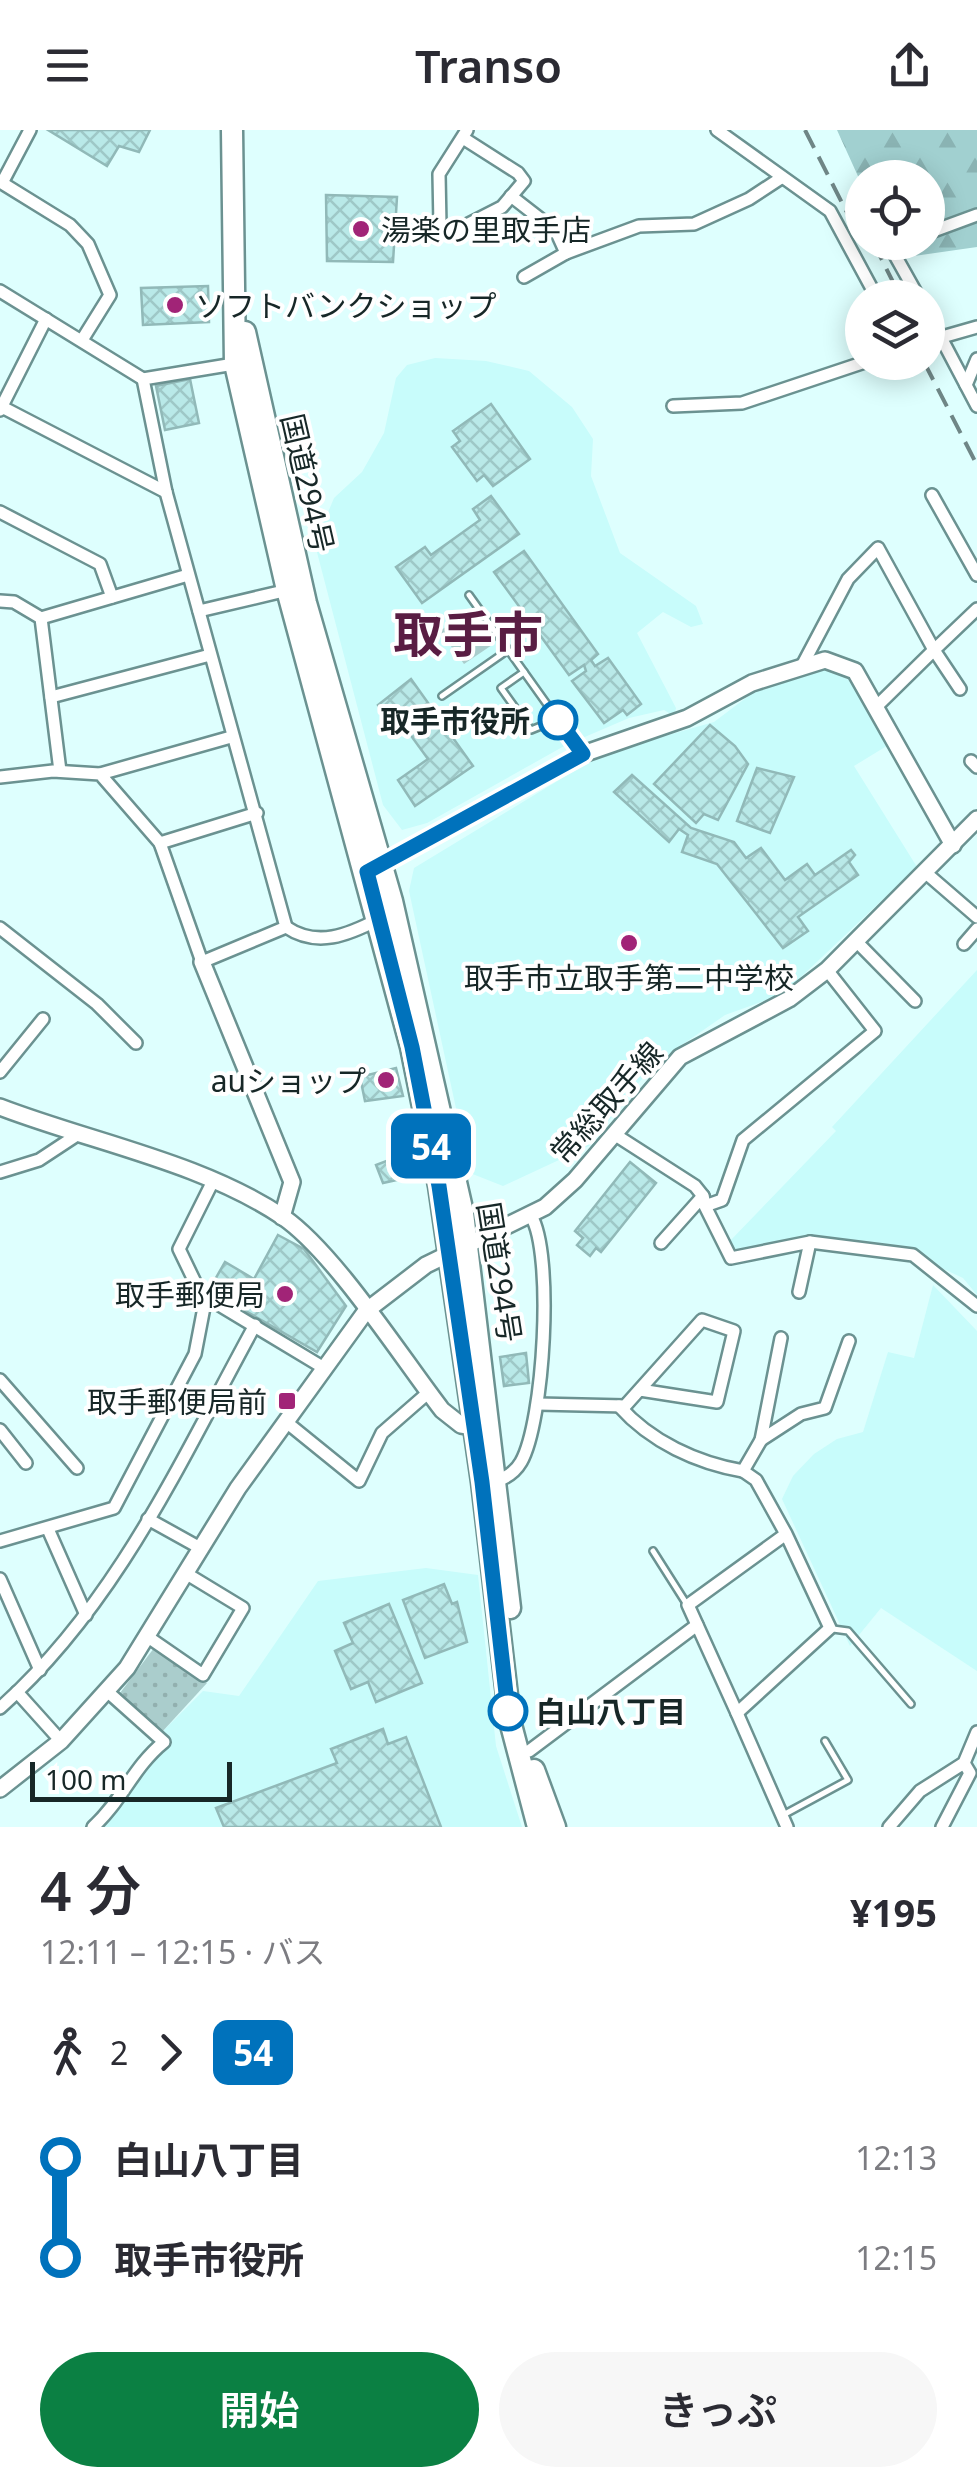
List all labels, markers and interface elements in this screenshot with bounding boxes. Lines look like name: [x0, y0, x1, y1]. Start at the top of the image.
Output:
text: Transo: [415, 35, 562, 96]
icon: menu: [40, 38, 95, 93]
icon: share: [882, 38, 937, 93]
map controls: [845, 160, 945, 380]
button: locate: [845, 160, 945, 260]
place label: 湯楽の里取手店: [381, 209, 591, 250]
marker: 湯楽の里取手店: [350, 218, 372, 240]
button: layers: [845, 280, 945, 380]
place label: ソフトバンクショップ: [195, 285, 497, 326]
marker: ソフトバンクショップ: [164, 294, 186, 316]
street label: 国道294号: [272, 409, 344, 557]
district label: 取手市: [393, 600, 543, 668]
place label: 取手市役所: [380, 700, 530, 741]
marker: 取手市役所: [539, 701, 577, 739]
marker: 取手市立取手第二中学校: [618, 932, 640, 954]
place label: 取手市立取手第二中学校: [464, 957, 794, 998]
street label: 常総取手線: [541, 1033, 671, 1171]
place label: auショップ: [211, 1060, 366, 1101]
marker: auショップ: [375, 1069, 397, 1091]
line badge: 54: [386, 1114, 476, 1178]
text: 54: [411, 1123, 451, 1170]
street label: 国道294号: [469, 1199, 531, 1345]
place label: 取手郵便局: [115, 1274, 265, 1315]
marker: 取手郵便局: [274, 1283, 296, 1305]
place label: 取手郵便局前: [87, 1381, 267, 1422]
marker: 取手郵便局前: [276, 1390, 298, 1412]
place label: 白山八丁目: [536, 1691, 686, 1732]
marker: 白山八丁目: [489, 1692, 527, 1730]
scale bar: [30, 1757, 232, 1802]
text: 100 m: [45, 1760, 127, 1798]
text: 4 分: [40, 1852, 141, 1927]
text: ¥195: [850, 1886, 937, 1938]
text: 12:11 – 12:15 · バス: [40, 1930, 325, 1973]
icon: walk: [40, 2025, 95, 2080]
icon: forward: [143, 2025, 198, 2080]
text: 54: [233, 2029, 273, 2076]
text: 2: [110, 2031, 128, 2074]
text: 白山八丁目: [114, 2133, 304, 2185]
text: 12:13: [855, 2136, 937, 2179]
text: 取手市役所: [114, 2233, 304, 2285]
text: 12:15: [855, 2236, 937, 2279]
button: 開始: [40, 2352, 479, 2467]
button: きっぷ: [499, 2352, 937, 2467]

